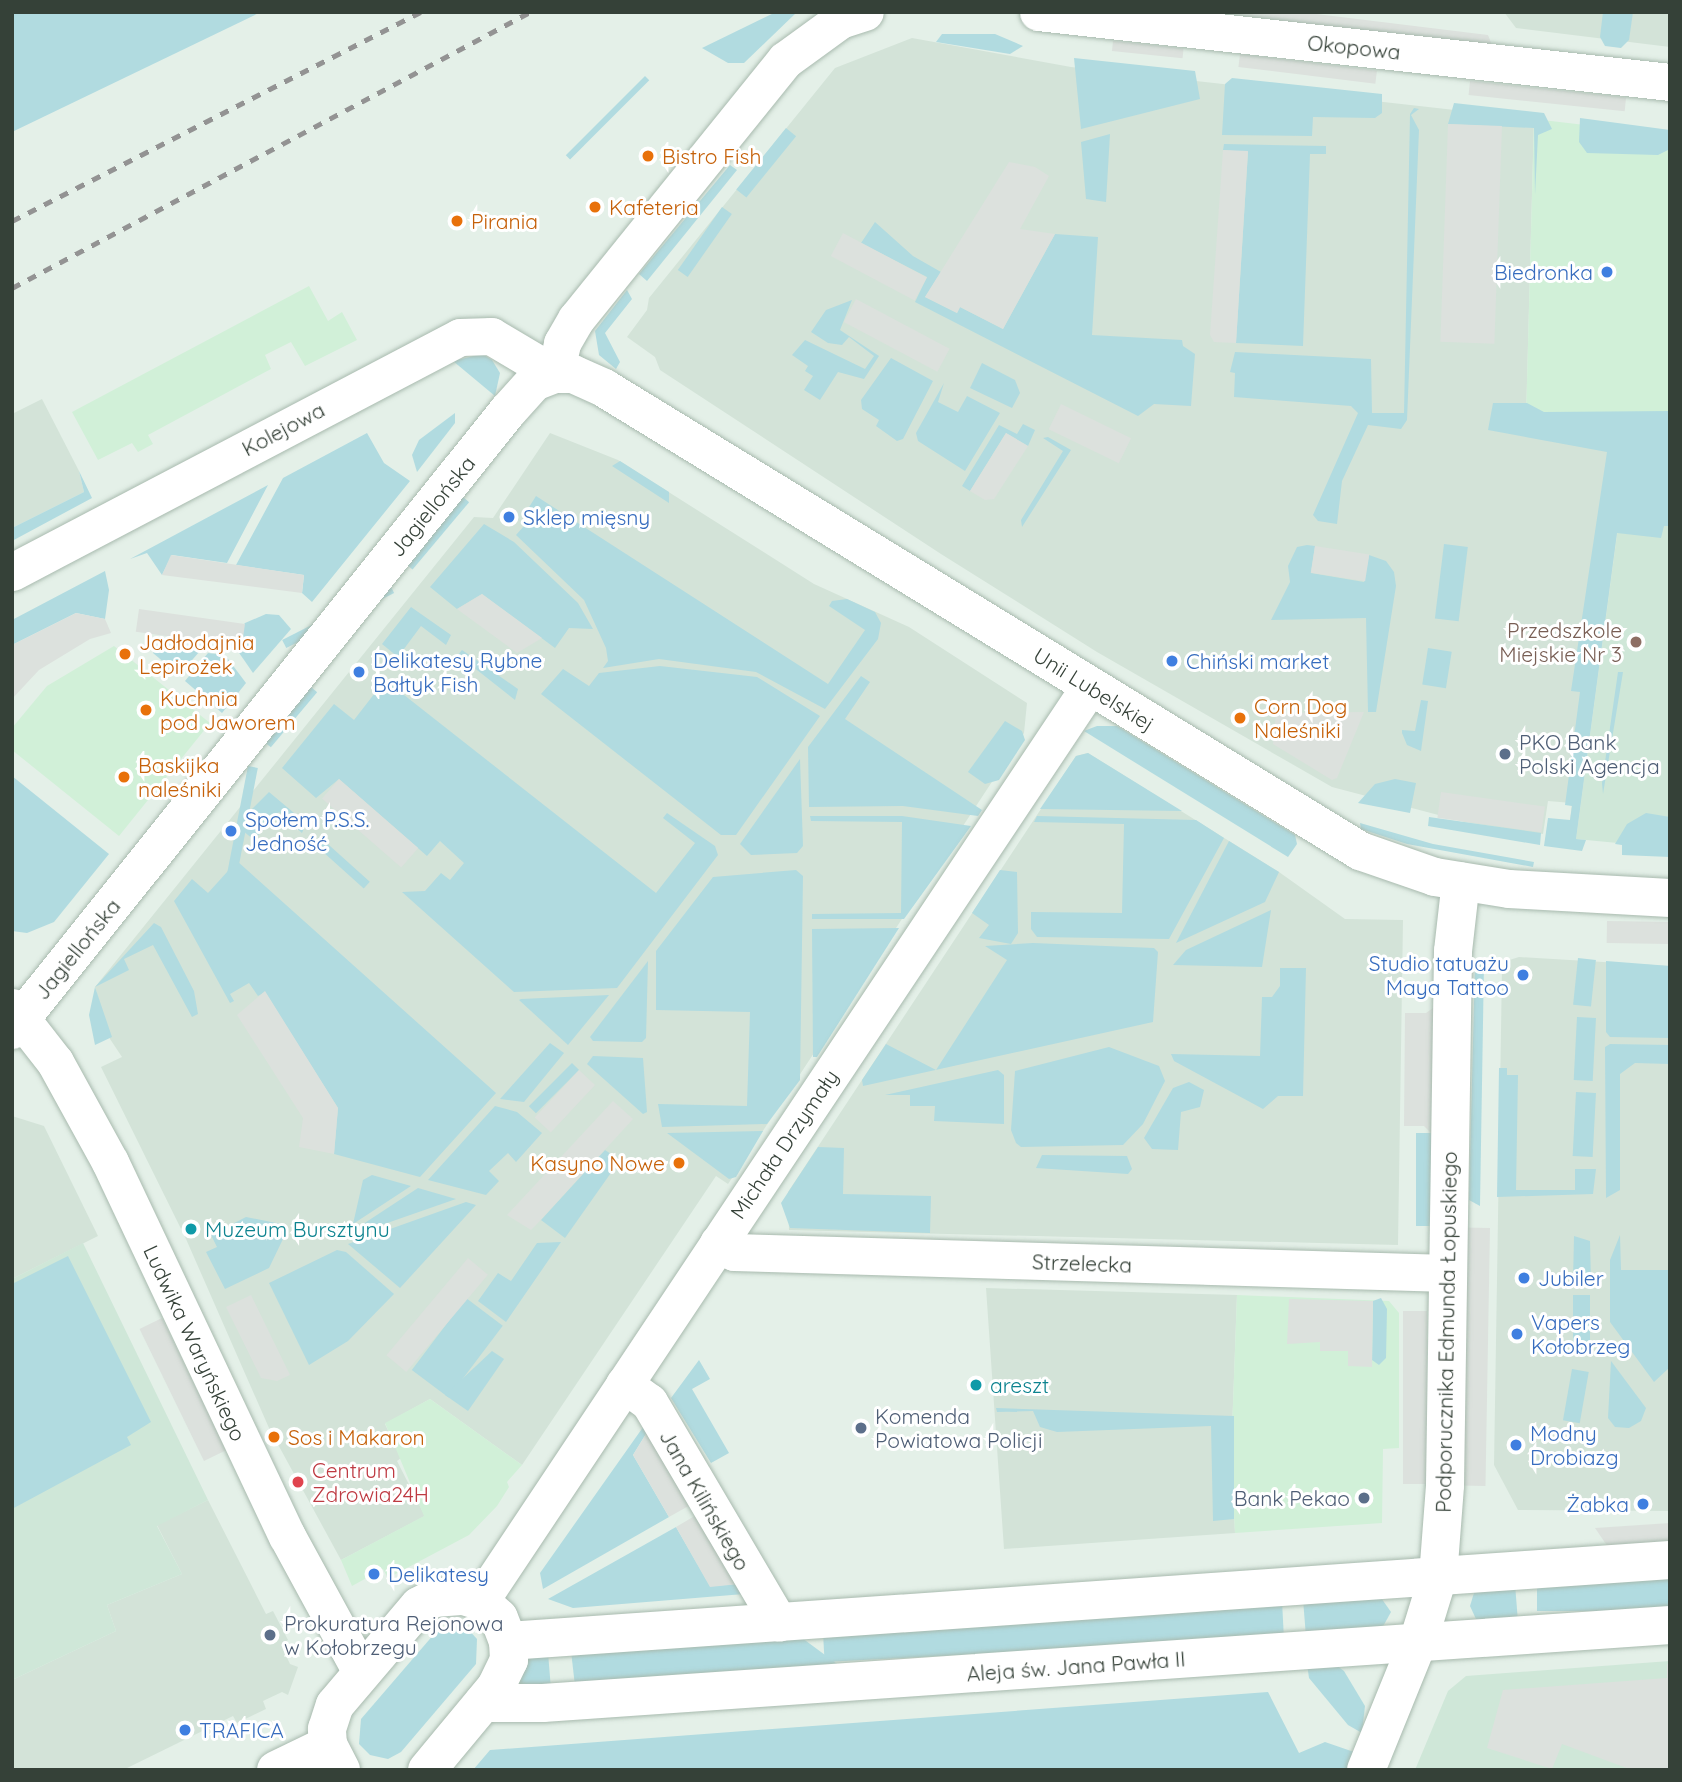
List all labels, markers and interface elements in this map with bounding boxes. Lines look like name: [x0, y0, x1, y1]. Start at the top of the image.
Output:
street label: Okopowa: [1306, 30, 1402, 64]
place label: Bistro Fish: [662, 143, 761, 169]
marker: Bistro Fish: [640, 148, 656, 164]
place label: Kafeteria: [609, 194, 699, 220]
marker: Kafeteria: [587, 199, 603, 215]
place label: Pirania: [471, 208, 538, 234]
marker: Pirania: [449, 213, 465, 229]
place label: Biedronka: [1494, 259, 1593, 285]
marker: Biedronka: [1599, 264, 1615, 280]
street label: Kolejowa: [237, 397, 329, 461]
street label: Jagiellońska: [384, 451, 480, 561]
place label: Sklep mięsny: [523, 504, 650, 530]
marker: Sklep mięsny: [501, 509, 517, 525]
place label: Przedszkole Miejskie Nr 3: [1499, 617, 1622, 667]
place label: Jadłodajnia Lepirożek: [139, 629, 254, 679]
marker: Przedszkole Miejskie Nr 3: [1628, 634, 1644, 650]
street label: Unii Lubelskiej: [1029, 642, 1159, 736]
marker: Jadłodajnia Lepirożek: [117, 646, 133, 662]
place label: Delikatesy Rybne Bałtyk Fish: [373, 647, 542, 697]
place label: Chiński market: [1186, 648, 1329, 674]
marker: Chiński market: [1164, 653, 1180, 669]
marker: Delikatesy Rybne Bałtyk Fish: [351, 664, 367, 680]
place label: Kuchnia pod Jaworem: [160, 685, 296, 735]
place label: Corn Dog Naleśniki: [1254, 693, 1347, 743]
marker: Kuchnia pod Jaworem: [138, 702, 154, 718]
marker: Corn Dog Naleśniki: [1232, 710, 1248, 726]
place label: PKO Bank Polski Agencja: [1519, 729, 1660, 779]
marker: PKO Bank Polski Agencja: [1497, 746, 1513, 762]
place label: Baskijka naleśniki: [138, 752, 222, 802]
marker: Baskijka naleśniki: [116, 769, 132, 785]
place label: Społem P.S.S. Jedność: [245, 806, 369, 856]
marker: Społem P.S.S. Jedność: [223, 823, 239, 839]
street label: Jagiellońska: [29, 894, 125, 1004]
place label: Studio tatuażu Maya Tattoo: [1369, 950, 1509, 1000]
marker: Studio tatuażu Maya Tattoo: [1515, 967, 1531, 983]
street label: Michała Drzymały: [725, 1065, 843, 1223]
place label: Kasyno Nowe: [530, 1150, 665, 1176]
street label: Podporucznika Edmunda Łopuskiego: [1430, 1151, 1462, 1513]
marker: Kasyno Nowe: [671, 1155, 687, 1171]
place label: Muzeum Bursztynu: [205, 1216, 390, 1242]
marker: Muzeum Bursztynu: [183, 1221, 199, 1237]
street label: Ludwika Waryńskiego: [138, 1241, 252, 1445]
street label: Strzelecka: [1032, 1249, 1132, 1277]
place label: Jubiler: [1538, 1265, 1604, 1291]
marker: Jubiler: [1516, 1270, 1532, 1286]
place label: Vapers Kołobrzeg: [1531, 1309, 1630, 1359]
marker: Vapers Kołobrzeg: [1509, 1326, 1525, 1342]
place label: areszt: [990, 1372, 1049, 1398]
marker: areszt: [968, 1377, 984, 1393]
place label: Komenda Powiatowa Policji: [875, 1403, 1042, 1453]
marker: Komenda Powiatowa Policji: [853, 1420, 869, 1436]
place label: Modny Drobiazg: [1530, 1420, 1619, 1470]
place label: Sos i Makaron: [288, 1424, 425, 1450]
street label: Jana Kilińskiego: [655, 1425, 755, 1575]
marker: Sos i Makaron: [266, 1429, 282, 1445]
marker: Modny Drobiazg: [1508, 1437, 1524, 1453]
place label: Centrum Zdrowia24H: [312, 1457, 429, 1507]
marker: Centrum Zdrowia24H: [290, 1474, 306, 1490]
place label: Bank Pekao: [1234, 1485, 1350, 1511]
marker: Bank Pekao: [1356, 1490, 1372, 1506]
place label: Żabka: [1566, 1491, 1629, 1517]
marker: Żabka: [1635, 1496, 1651, 1512]
place label: Delikatesy: [388, 1561, 489, 1587]
marker: Delikatesy: [366, 1566, 382, 1582]
place label: Prokuratura Rejonowa w Kołobrzegu: [284, 1610, 503, 1660]
marker: Prokuratura Rejonowa w Kołobrzegu: [262, 1627, 278, 1643]
street label: Aleja św. Jana Pawła II: [966, 1646, 1186, 1686]
place label: TRAFICA: [199, 1717, 284, 1743]
marker: TRAFICA: [177, 1722, 193, 1738]

